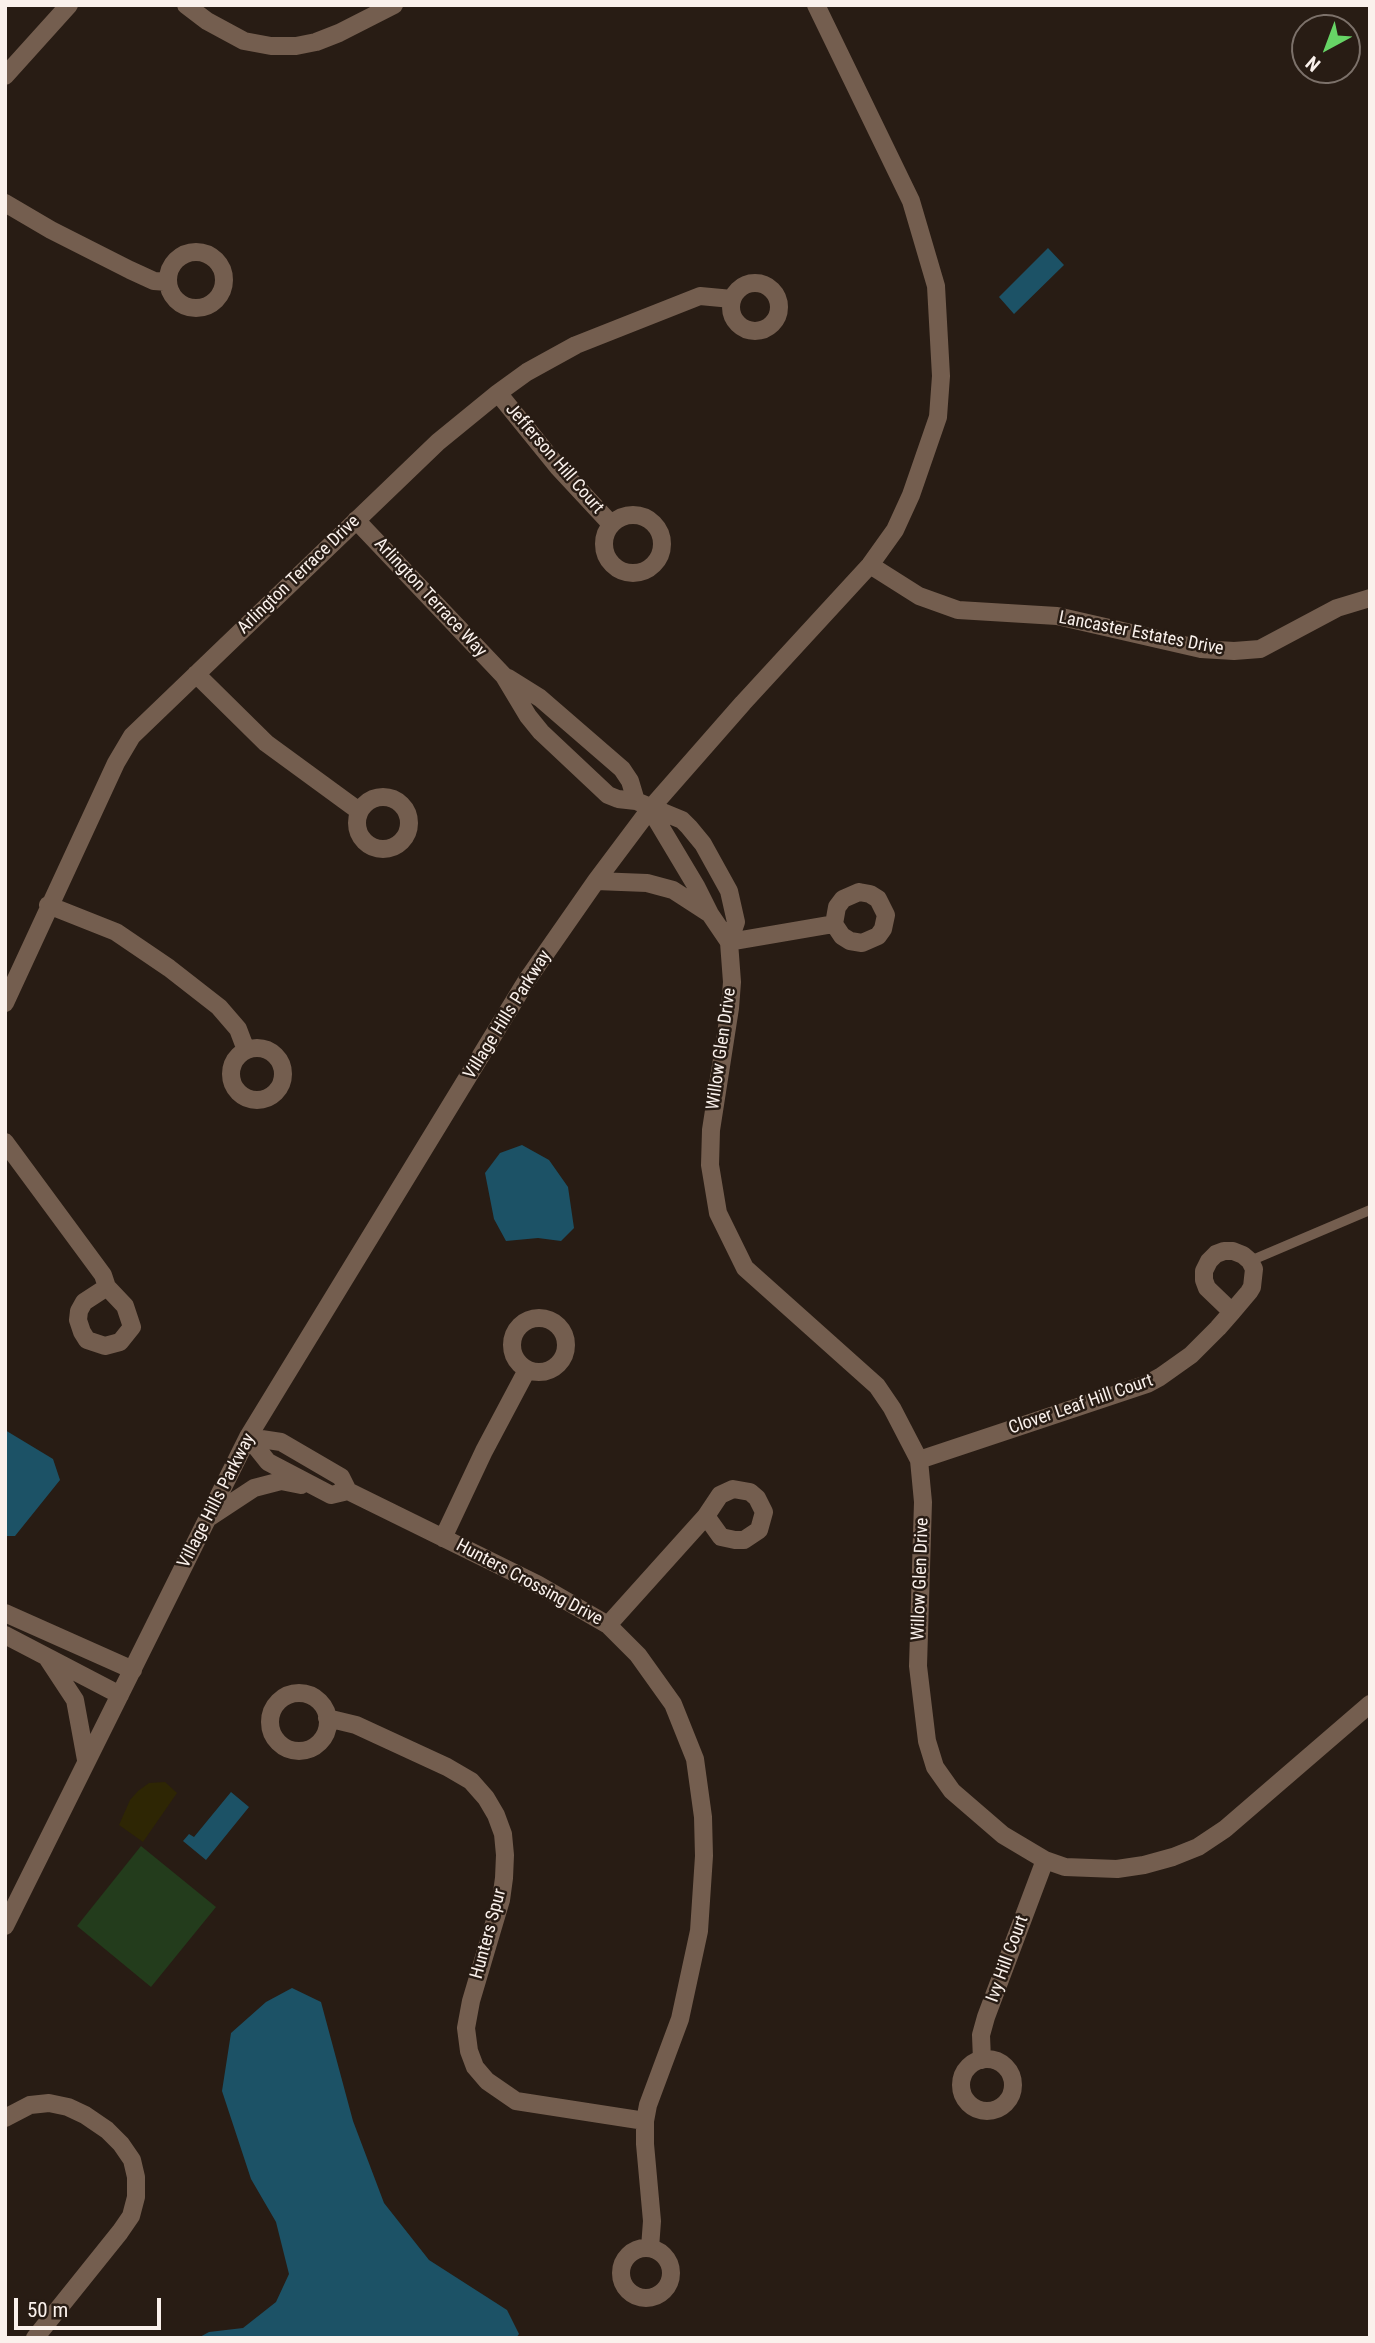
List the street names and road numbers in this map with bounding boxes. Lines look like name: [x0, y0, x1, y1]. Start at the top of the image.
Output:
street label: Jefferson Hill Court: [500, 399, 608, 519]
street label: Arlington Terrace Drive: [233, 511, 365, 639]
street label: Arlington Terrace Way: [369, 534, 491, 662]
street label: Lancaster Estates Drive: [1057, 607, 1225, 661]
street label: Village Hills Parkway: [460, 946, 556, 1084]
street label: Willow Glen Drive: [703, 987, 741, 1111]
street label: Clover Leaf Hill Court: [1006, 1370, 1156, 1440]
street label: Village Hills Parkway: [174, 1430, 260, 1572]
street label: Willow Glen Drive: [908, 1517, 934, 1641]
street label: Hunters Crossing Drive: [452, 1535, 606, 1631]
street label: Hunters Spur: [467, 1886, 511, 1982]
street label: Ivy Hill Court: [982, 1913, 1034, 2005]

